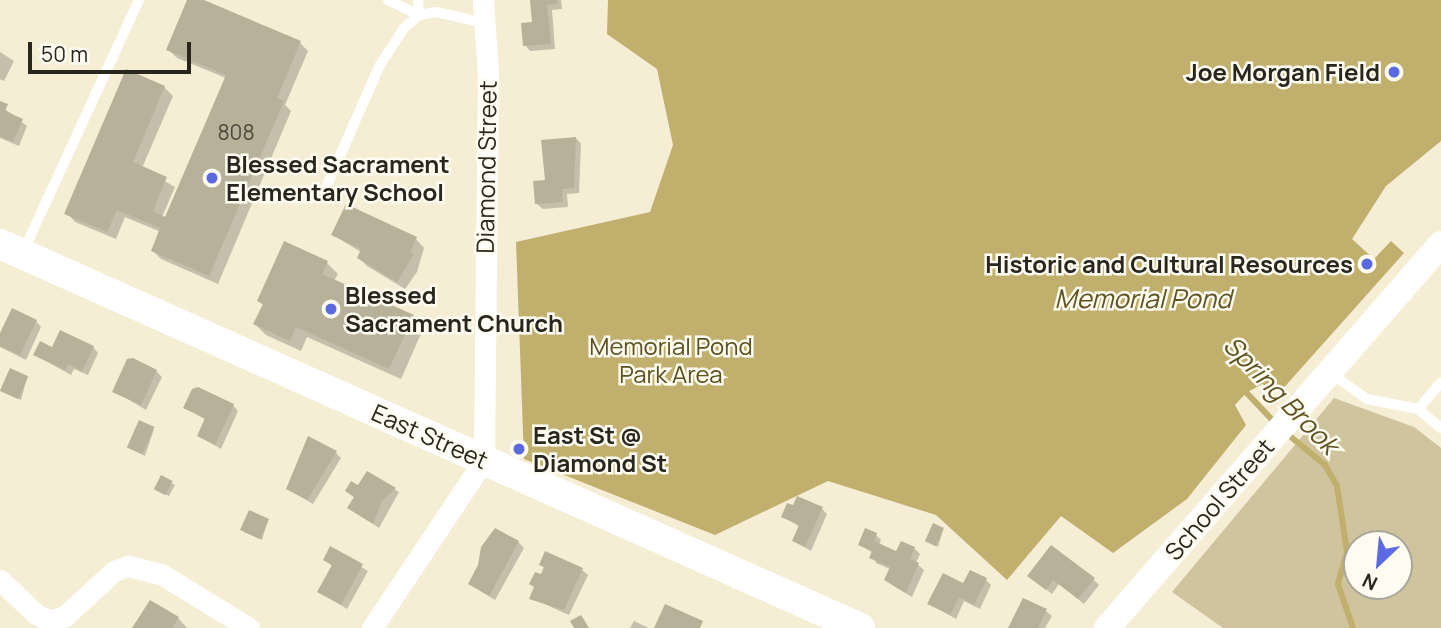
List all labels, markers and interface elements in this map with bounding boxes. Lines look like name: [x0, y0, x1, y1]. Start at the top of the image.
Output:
scale bar: [32, 28, 194, 72]
text: 50 m: [41, 40, 88, 68]
place label: Joe Morgan Field: [1186, 58, 1380, 86]
marker: Joe Morgan Field: [1386, 64, 1402, 80]
street label: Diamond Street: [470, 80, 502, 254]
house number: 808: [217, 119, 255, 145]
place label: Blessed Sacrament Elementary School: [226, 150, 450, 206]
marker: Blessed Sacrament Elementary School: [204, 170, 220, 186]
place label: Historic and Cultural Resources: [985, 250, 1353, 278]
marker: Historic and Cultural Resources: [1359, 256, 1375, 272]
place label: Blessed Sacrament Church: [345, 281, 563, 337]
water label: Memorial Pond: [1055, 283, 1231, 315]
marker: Blessed Sacrament Church: [323, 301, 339, 317]
water label: Spring Brook: [1217, 330, 1345, 460]
park label: Memorial Pond Park Area: [589, 332, 753, 388]
street label: East Street: [367, 398, 493, 474]
place label: East St @ Diamond St: [533, 421, 667, 477]
street label: School Street: [1158, 432, 1280, 566]
marker: East St @ Diamond St: [511, 441, 527, 457]
north arrow: [1343, 530, 1413, 600]
text: N: [1358, 567, 1382, 597]

